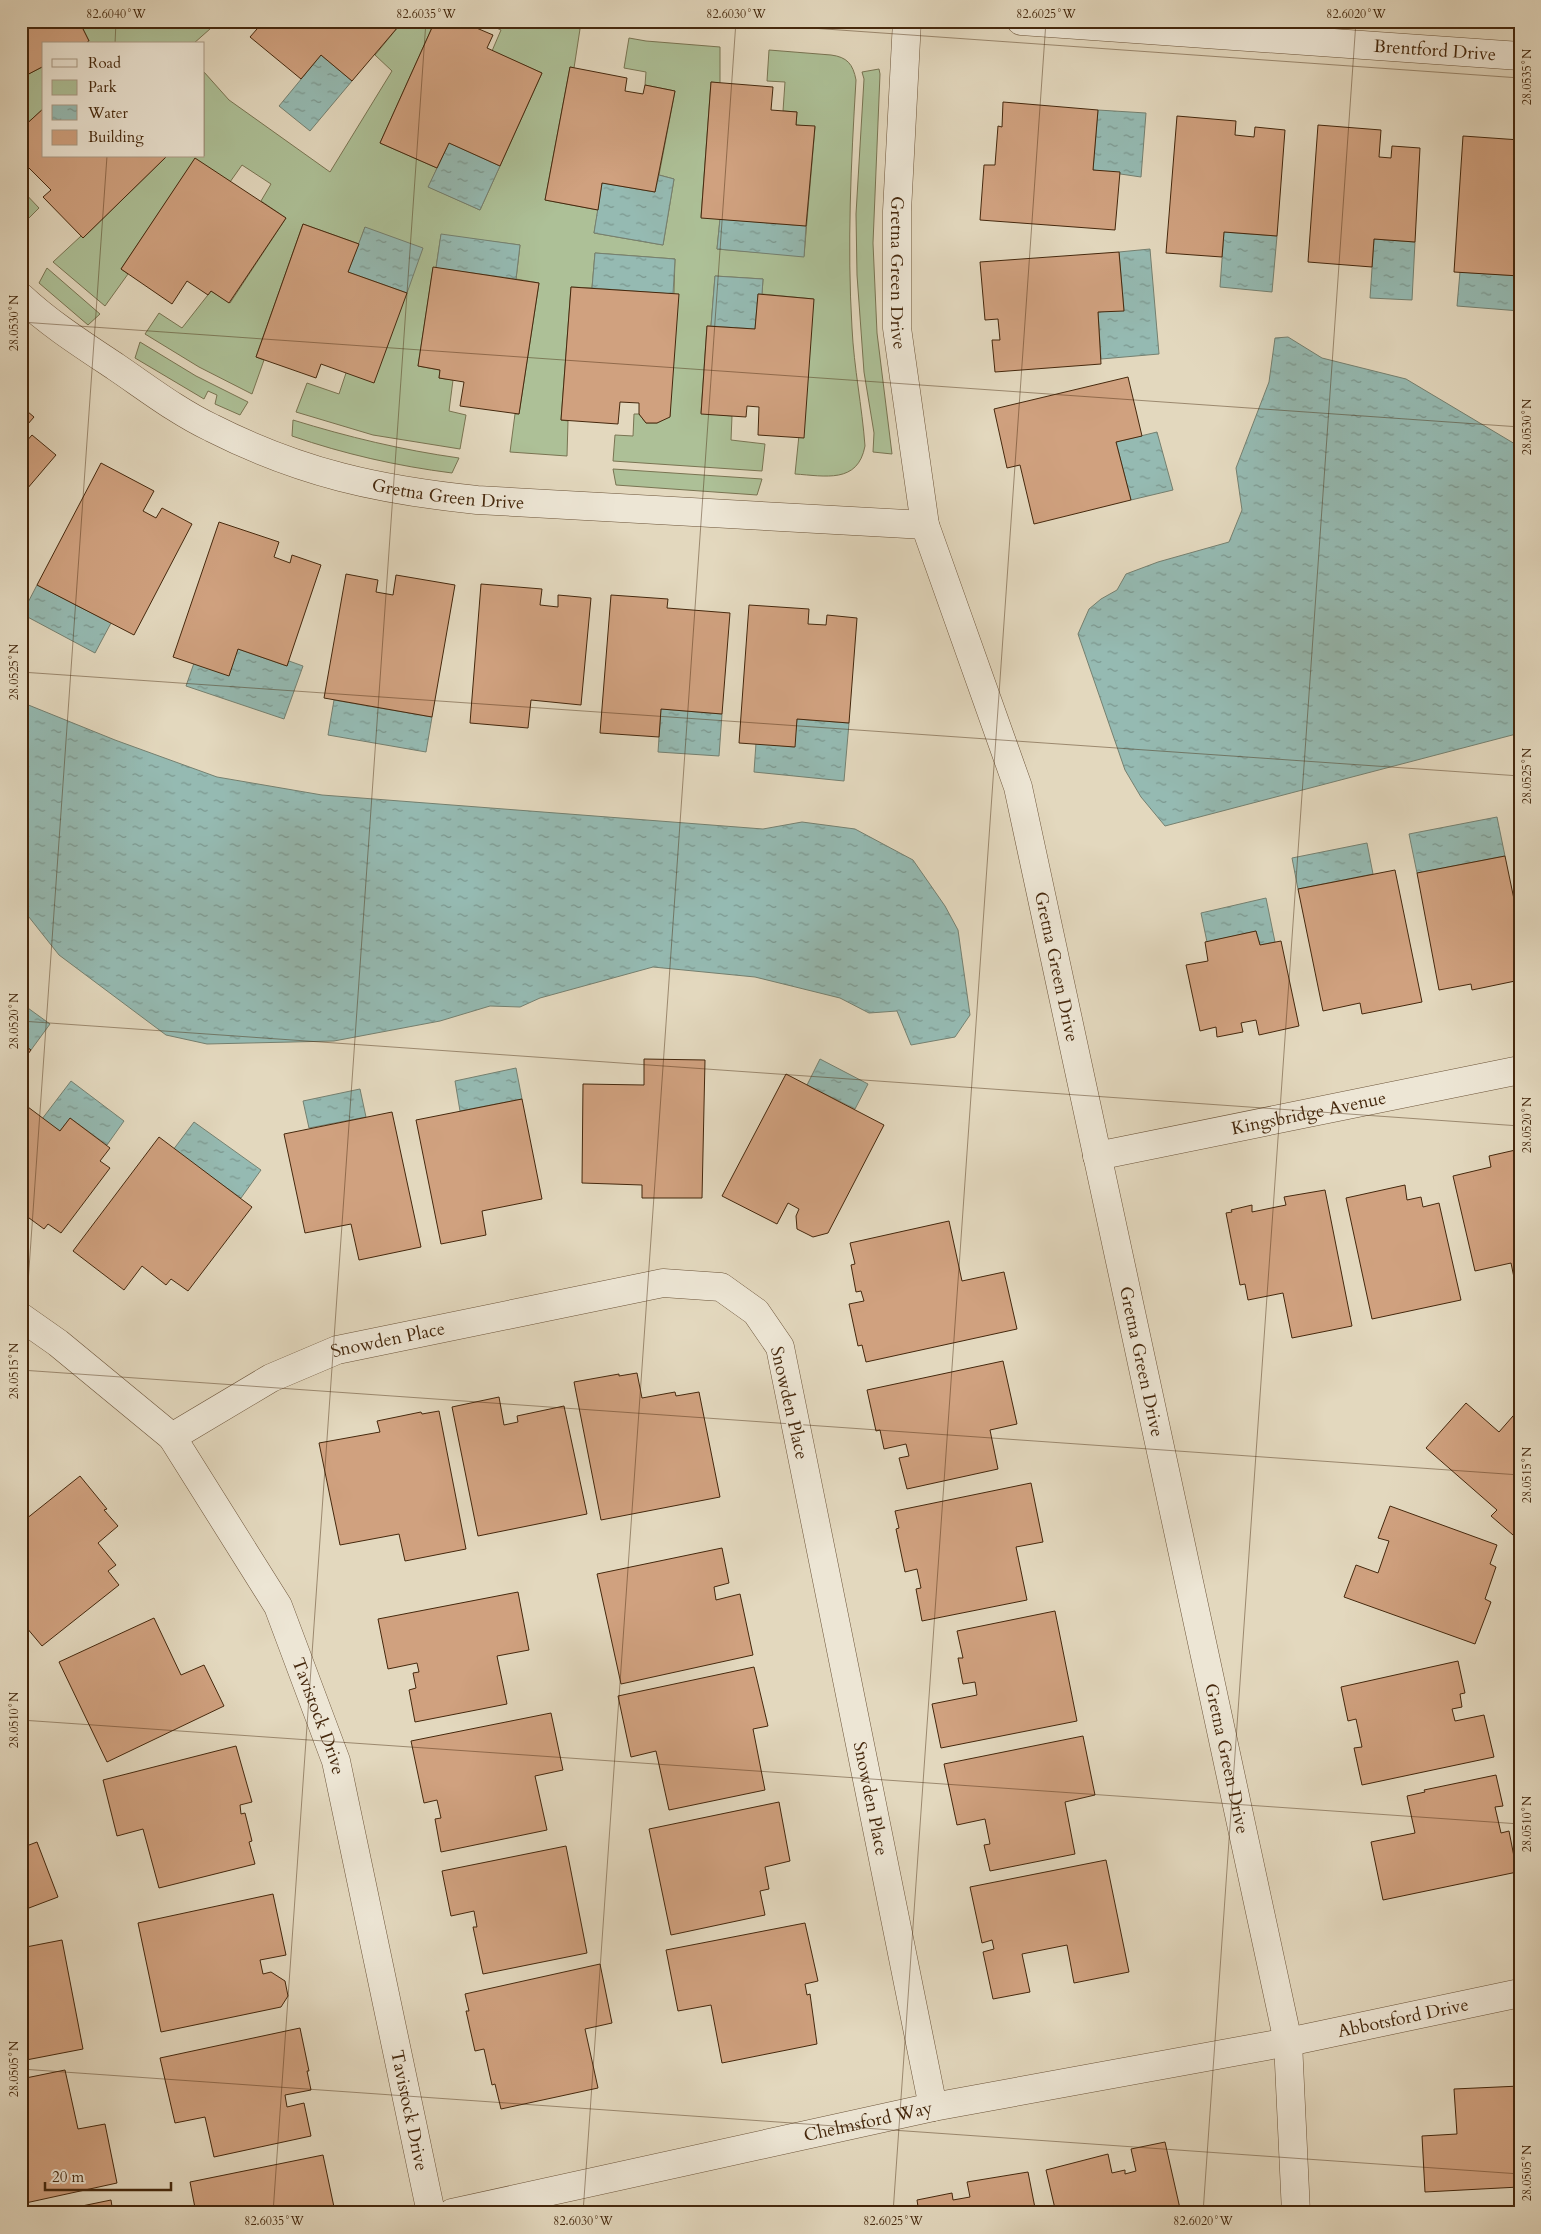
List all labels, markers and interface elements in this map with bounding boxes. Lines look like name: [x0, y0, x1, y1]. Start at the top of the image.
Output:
text: 82.6040°W: [86, 6, 146, 22]
text: 82.6035°W: [396, 6, 456, 22]
text: 82.6030°W: [706, 6, 766, 22]
text: 82.6025°W: [1016, 6, 1076, 22]
text: 82.6020°W: [1326, 6, 1386, 22]
street label: Brentford Drive: [1373, 33, 1497, 67]
legend: [42, 42, 205, 158]
text: 28.0535°N: [1519, 48, 1535, 105]
text: Road: [88, 53, 121, 73]
text: Park: [88, 77, 117, 97]
text: Water: [87, 103, 129, 123]
text: Building: [88, 127, 144, 147]
street label: Gretna Green Drive: [884, 195, 912, 351]
text: 28.0530°N: [6, 294, 22, 351]
text: 28.0530°N: [1519, 398, 1535, 455]
street label: Gretna Green Drive: [370, 472, 525, 515]
text: 28.0525°N: [6, 643, 22, 700]
text: 28.0525°N: [1519, 747, 1535, 804]
street label: Gretna Green Drive: [1028, 889, 1085, 1044]
text: 28.0520°N: [6, 992, 22, 1049]
street label: Kingsbridge Avenue: [1229, 1085, 1388, 1141]
text: 28.0520°N: [1519, 1096, 1535, 1153]
street label: Gretna Green Drive: [1113, 1284, 1170, 1439]
street label: Snowden Place: [327, 1316, 447, 1364]
text: 28.0515°N: [6, 1342, 22, 1399]
street label: Snowden Place: [764, 1344, 814, 1462]
text: 28.0515°N: [1519, 1446, 1535, 1503]
street label: Tavistock Drive: [286, 1654, 351, 1777]
street label: Gretna Green Drive: [1199, 1681, 1255, 1836]
text: 28.0510°N: [6, 1691, 22, 1748]
street label: Snowden Place: [847, 1739, 895, 1858]
text: 28.0510°N: [1519, 1795, 1535, 1852]
street label: Abbotsford Drive: [1335, 1992, 1471, 2044]
text: 28.0505°N: [6, 2040, 22, 2097]
street label: Tavistock Drive: [385, 2048, 434, 2173]
street label: Chelmsford Way: [801, 2095, 935, 2148]
text: 28.0505°N: [1519, 2144, 1535, 2201]
scale bar: [45, 2159, 171, 2191]
text: 20 m: [52, 2167, 84, 2187]
text: 82.6035°W: [244, 2213, 304, 2229]
text: 82.6030°W: [553, 2213, 613, 2229]
text: 82.6025°W: [863, 2213, 923, 2229]
text: 82.6020°W: [1173, 2213, 1233, 2229]

